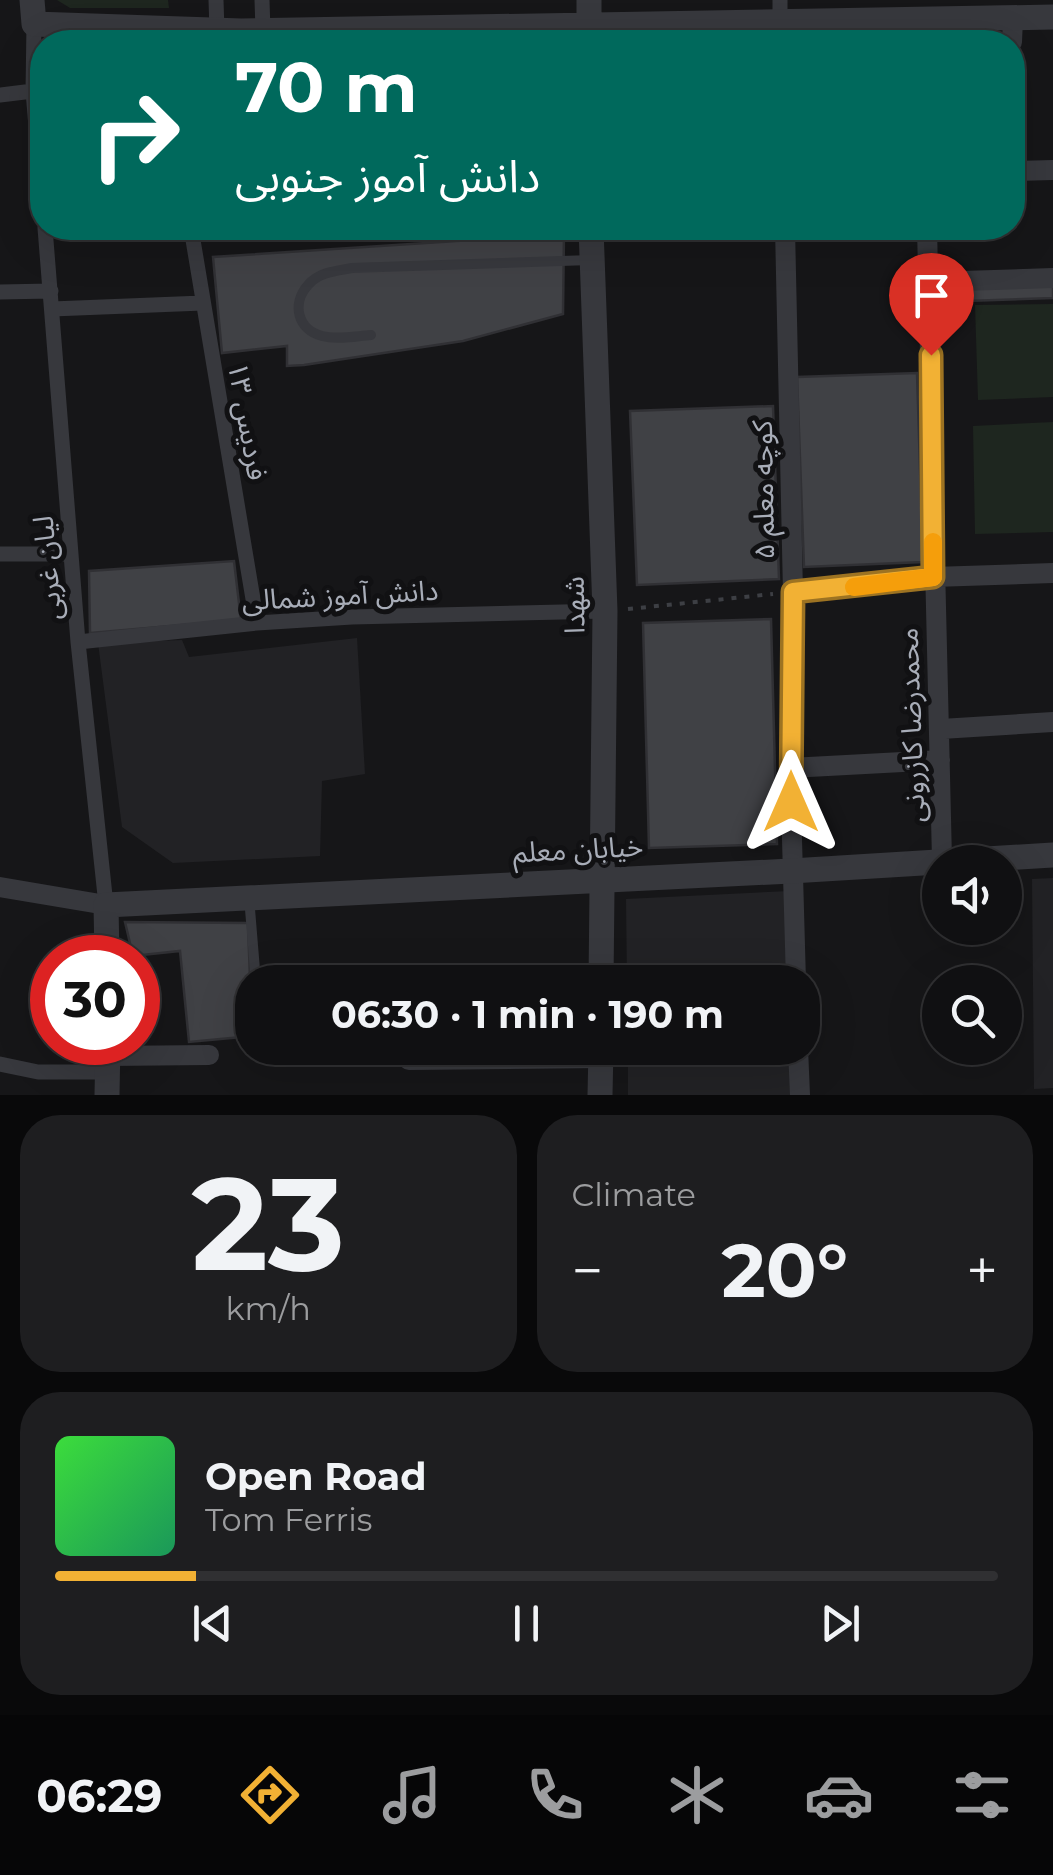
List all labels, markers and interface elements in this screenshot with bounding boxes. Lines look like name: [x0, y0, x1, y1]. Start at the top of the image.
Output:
text: 70 m: [235, 44, 418, 130]
icon: right: [70, 70, 200, 200]
text: دانش آموز جنوبی: [235, 148, 540, 203]
pin: [889, 253, 974, 356]
icon: arrive: [904, 268, 959, 323]
street label: فردیس ۱۳: [221, 359, 275, 483]
street label: کوچه معلم ۵: [745, 420, 786, 560]
street label: لیان غربی: [25, 514, 69, 622]
street label: دانش آموز شمالی: [241, 573, 439, 617]
street label: شهدا: [556, 576, 592, 634]
street label: محمدرضا کازرونی: [891, 627, 931, 823]
position arrow: [739, 750, 843, 854]
street label: خیابان معلم: [512, 829, 644, 874]
map controls: [922, 845, 1022, 1065]
button: sound: [922, 845, 1022, 945]
speed limit sign: 30: [30, 935, 160, 1065]
button: search: [922, 965, 1022, 1065]
text: 06:30 · 1 min · 190 m: [331, 991, 724, 1038]
text: 23: [191, 1144, 345, 1303]
text: Climate: [572, 1175, 696, 1214]
text: 20°: [721, 1224, 848, 1316]
text: −: [572, 1237, 603, 1304]
text: +: [966, 1237, 998, 1304]
text: km/h: [226, 1289, 311, 1328]
text: Open Road: [205, 1453, 427, 1500]
text: Tom Ferris: [205, 1500, 372, 1539]
icon: previous: [185, 1596, 240, 1651]
icon: pause: [499, 1596, 554, 1651]
icon: next: [813, 1596, 868, 1651]
icon: directions: [235, 1760, 305, 1830]
icon: music: [377, 1760, 447, 1830]
icon: phone: [520, 1760, 590, 1830]
icon: climate: [662, 1760, 732, 1830]
icon: car: [804, 1760, 874, 1830]
icon: filters: [947, 1760, 1017, 1830]
text: 06:29: [36, 1768, 162, 1823]

